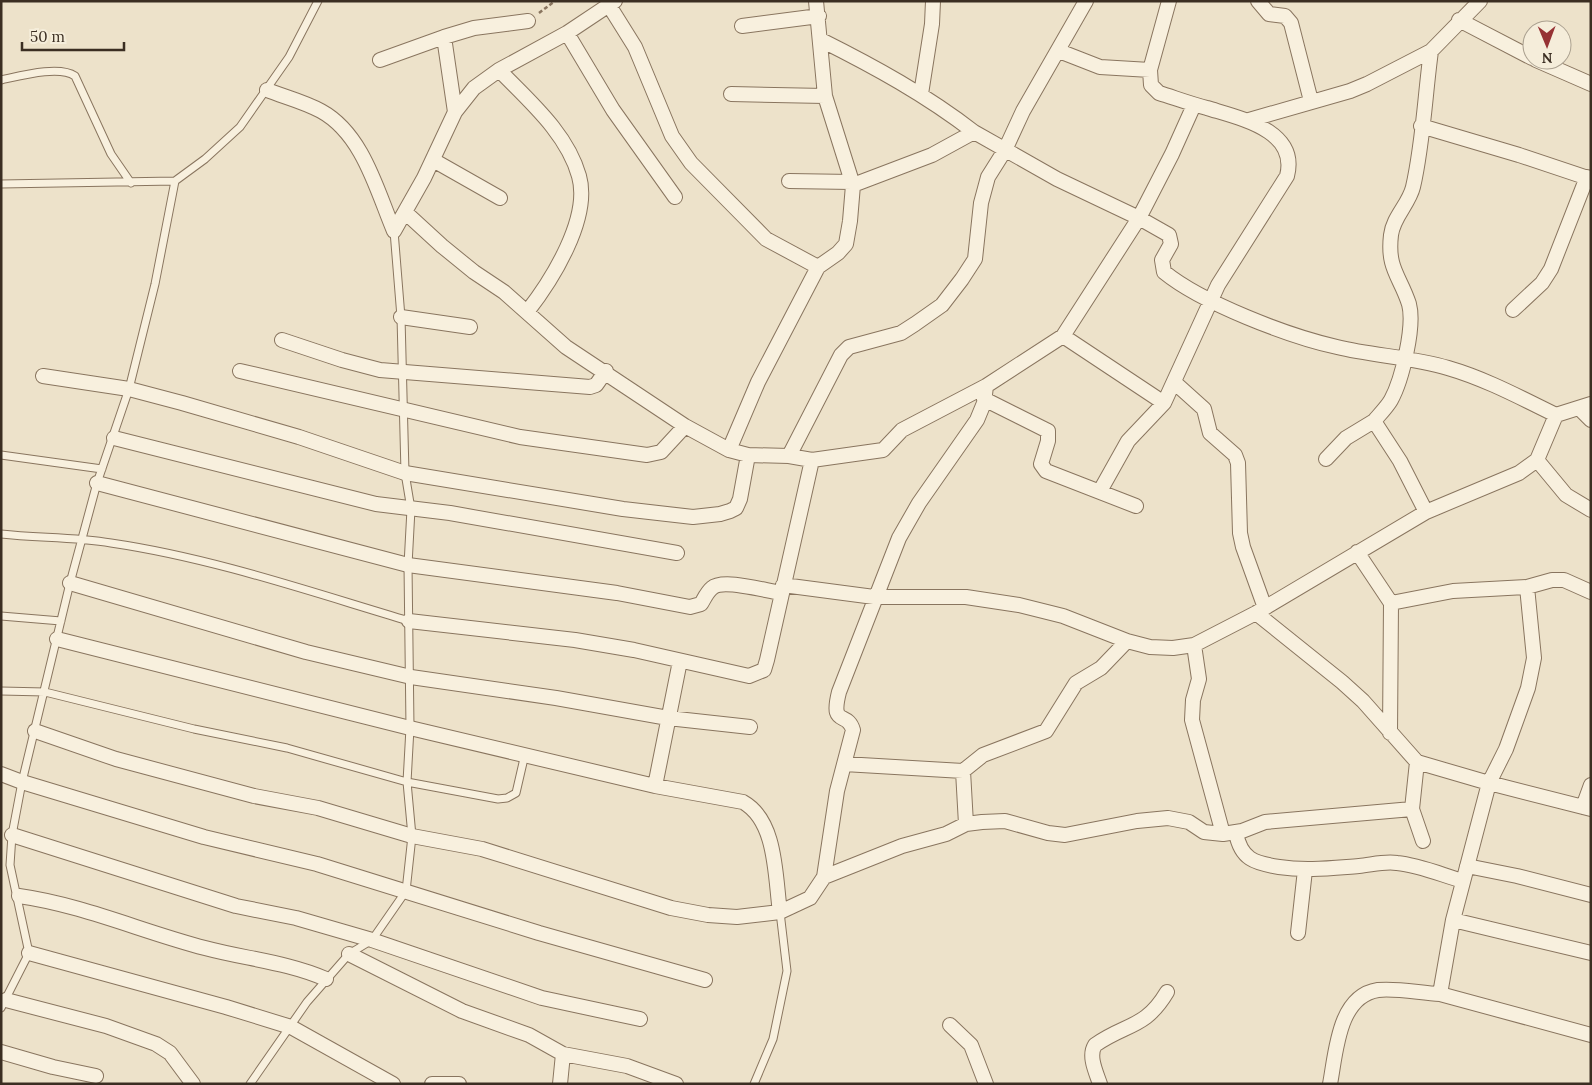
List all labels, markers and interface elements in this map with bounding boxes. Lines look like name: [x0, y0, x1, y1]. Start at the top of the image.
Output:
scale bar: [22, 20, 125, 52]
north arrow: [1522, 20, 1572, 70]
text: 50 m: [30, 27, 65, 46]
text: N: [1541, 49, 1553, 67]

